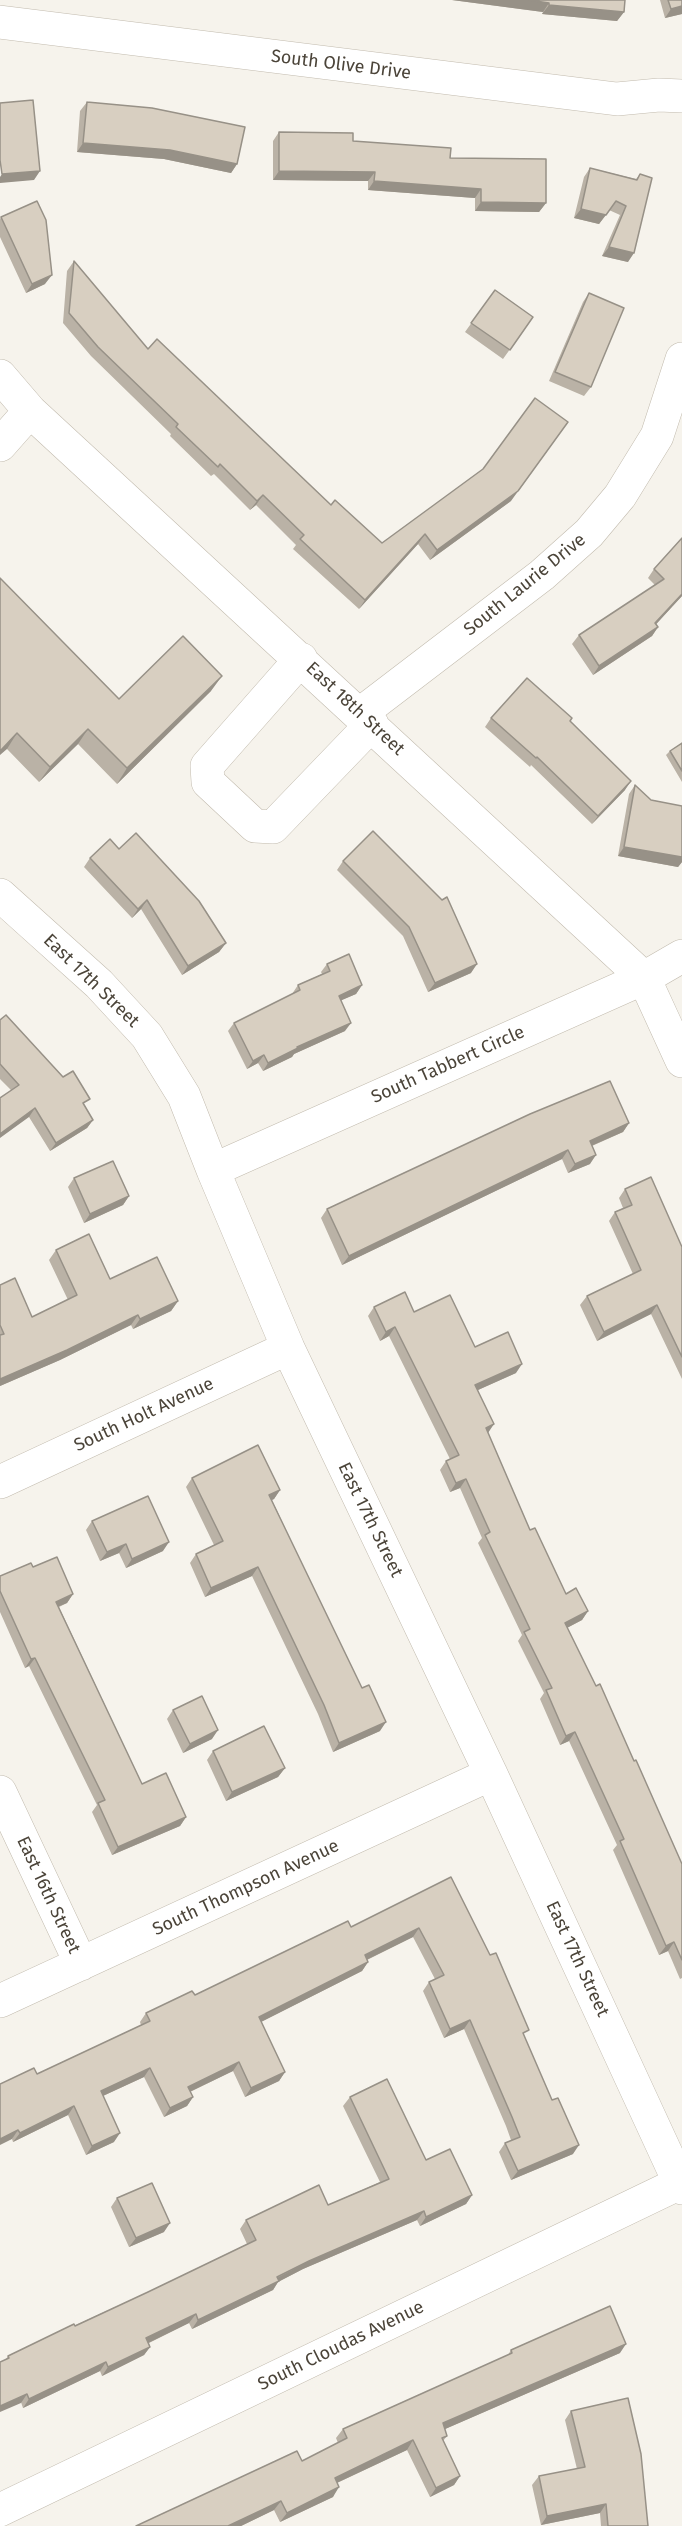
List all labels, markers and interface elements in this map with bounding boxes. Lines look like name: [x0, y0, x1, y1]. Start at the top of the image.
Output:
street label: South Olive Drive: [270, 46, 412, 84]
street label: South Laurie Drive: [460, 529, 590, 641]
street label: East 18th Street: [301, 658, 409, 760]
street label: East 17th Street: [38, 930, 144, 1032]
street label: South Tabbert Circle: [368, 1021, 528, 1109]
street label: South Holt Avenue: [71, 1373, 217, 1457]
street label: East 17th Street: [333, 1459, 407, 1581]
street label: East 16th Street: [11, 1833, 85, 1957]
street label: South Thompson Avenue: [149, 1835, 343, 1941]
street label: East 17th Street: [541, 1898, 613, 2020]
street label: South Cloudas Avenue: [254, 2296, 428, 2396]

